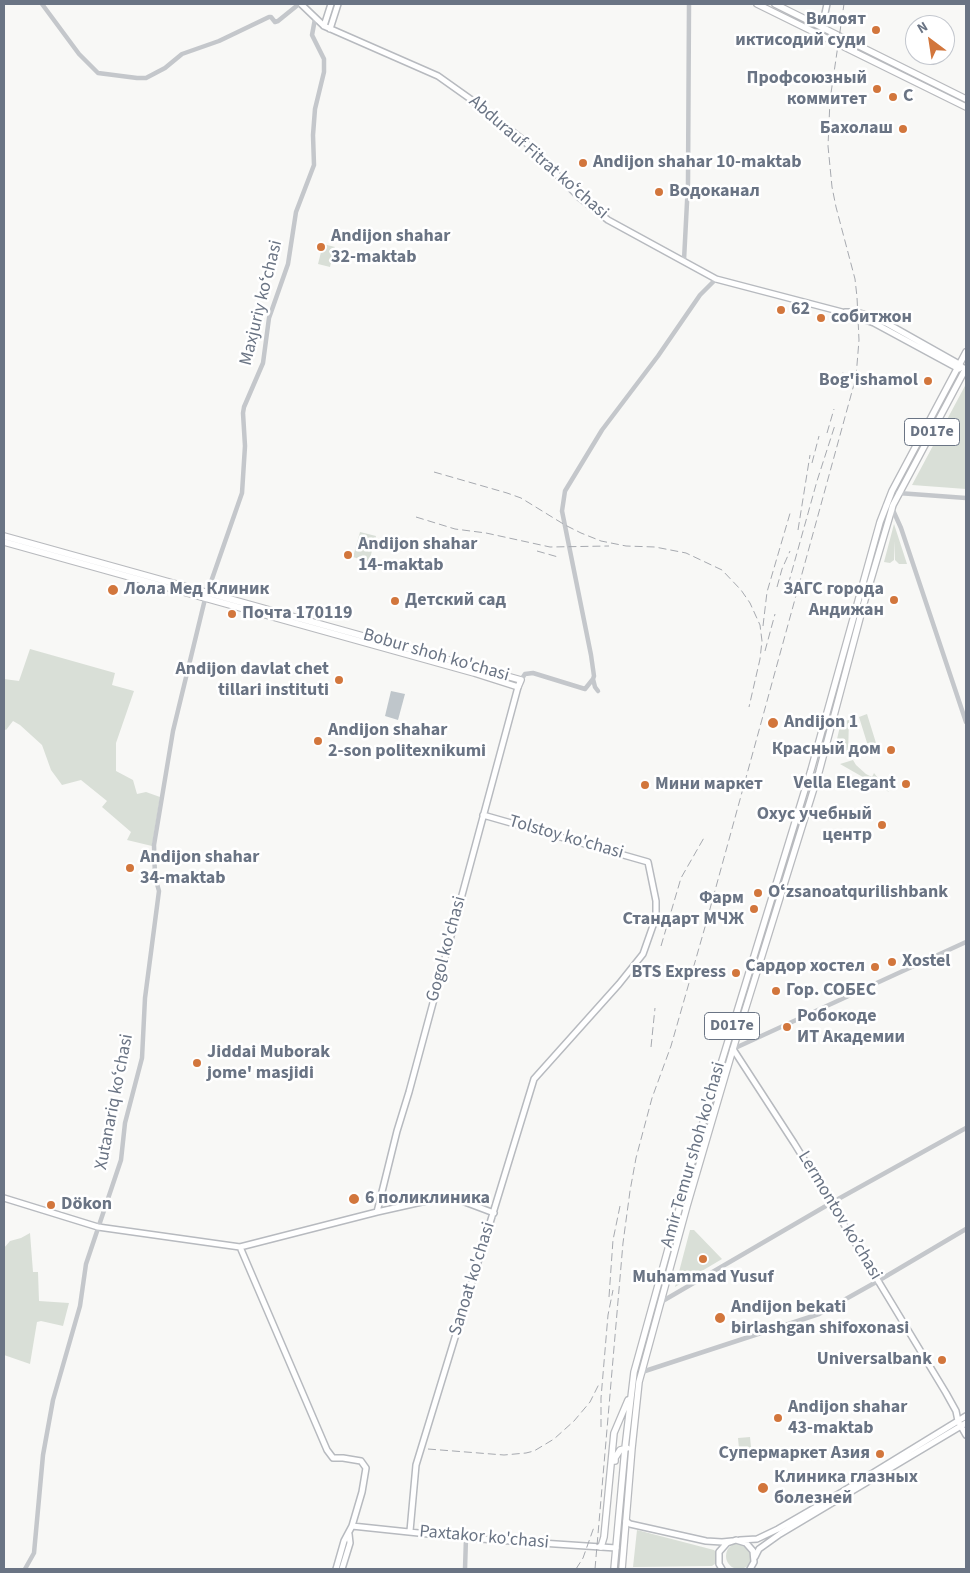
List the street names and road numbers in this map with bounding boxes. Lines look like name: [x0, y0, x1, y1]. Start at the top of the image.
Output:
street label: Abdurauf Fitrat koʻchasi: [464, 91, 612, 225]
street label: Maxjuriy koʻchasi: [236, 238, 288, 368]
road number: D017e: [904, 418, 960, 446]
street label: Bobur shoh ko'chasi: [360, 625, 512, 687]
street label: Tolstoy ko'chasi: [506, 811, 626, 865]
street label: Gogol ko'chasi: [423, 894, 471, 1004]
road number: D017e: [704, 1012, 760, 1040]
street label: Xutanariq koʻchasi: [91, 1032, 139, 1172]
street label: Amir Temur shoh ko'chasi: [657, 1060, 731, 1250]
street label: Lermontov ko’chasi: [792, 1148, 886, 1284]
street label: Sanoat ko'chasi: [446, 1220, 500, 1338]
street label: Paxtakor ko'chasi: [418, 1522, 550, 1554]

